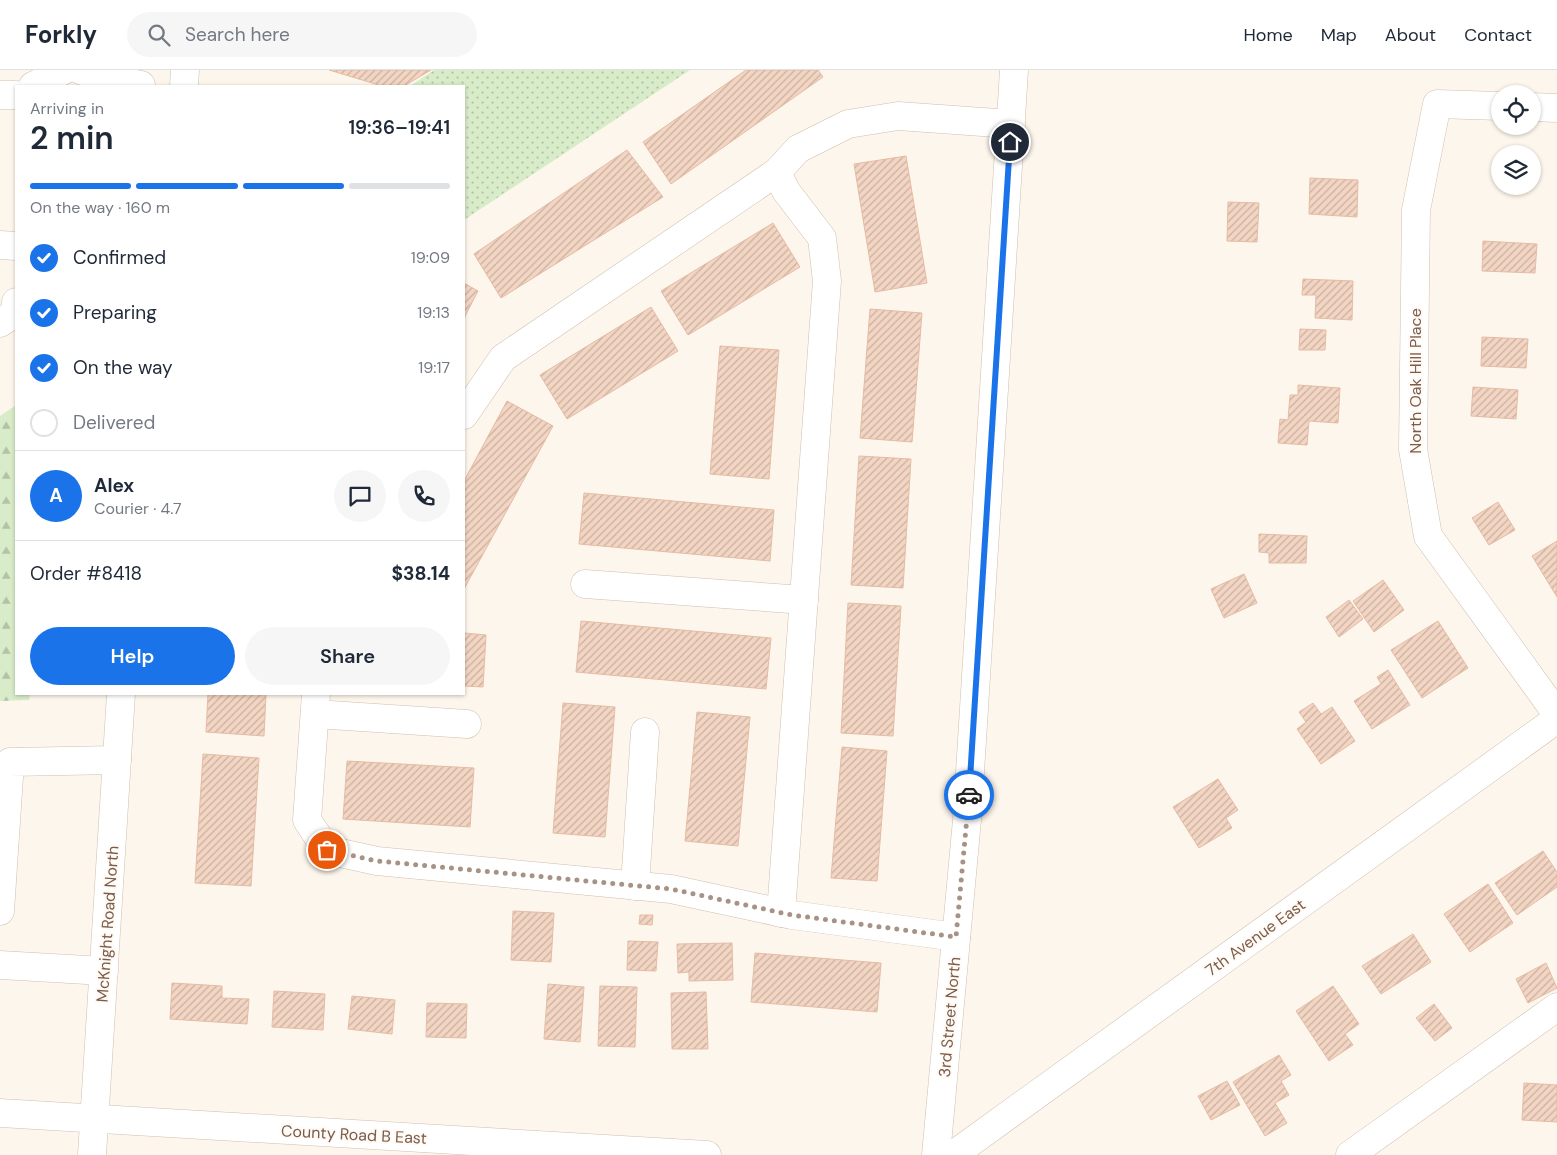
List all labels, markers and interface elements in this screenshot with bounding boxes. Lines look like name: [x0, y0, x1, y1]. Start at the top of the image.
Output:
search box: [127, 12, 477, 57]
text: Forkly: [25, 19, 97, 50]
icon: search: [145, 21, 173, 49]
text: Search here: [185, 22, 290, 47]
text: Home: [1243, 23, 1293, 47]
text: Map: [1321, 23, 1357, 47]
text: About: [1385, 23, 1436, 47]
text: Contact: [1464, 23, 1532, 47]
map controls: [1491, 85, 1541, 195]
button: locate: [1491, 85, 1541, 135]
text: Arriving in: [30, 98, 104, 119]
text: 19:36–19:41: [348, 115, 450, 140]
text: 2 min: [30, 117, 114, 159]
pin: [989, 121, 1031, 163]
icon: home: [996, 128, 1024, 156]
button: layers: [1491, 145, 1541, 195]
text: On the way · 160 m: [30, 197, 170, 218]
icon: check: [30, 244, 58, 272]
text: Confirmed: [73, 245, 166, 270]
text: 19:09: [411, 247, 450, 268]
icon: check: [30, 299, 58, 327]
text: Preparing: [73, 300, 157, 325]
text: 19:13: [417, 302, 450, 323]
street label: North Oak Hill Place: [1405, 308, 1426, 454]
icon: check: [30, 354, 58, 382]
text: On the way: [73, 355, 173, 380]
text: 19:17: [418, 357, 450, 378]
text: Delivered: [73, 410, 155, 435]
button: chat: [334, 470, 386, 522]
button: phone: [398, 470, 450, 522]
text: Alex: [94, 473, 134, 498]
text: A: [49, 483, 63, 508]
text: Courier · 4.7: [94, 498, 182, 519]
text: Order #8418: [30, 561, 142, 586]
text: $38.14: [392, 561, 450, 586]
button: Help: [30, 627, 235, 685]
button: Share: [245, 627, 450, 685]
courier: [944, 770, 994, 820]
icon: car: [955, 781, 983, 809]
pin: [306, 829, 348, 871]
icon: bag: [313, 836, 341, 864]
street label: McKnight Road North: [92, 845, 123, 1003]
street label: 7th Avenue East: [1201, 894, 1309, 981]
street label: 3rd Street North: [934, 956, 965, 1078]
street label: County Road B East: [281, 1120, 427, 1149]

